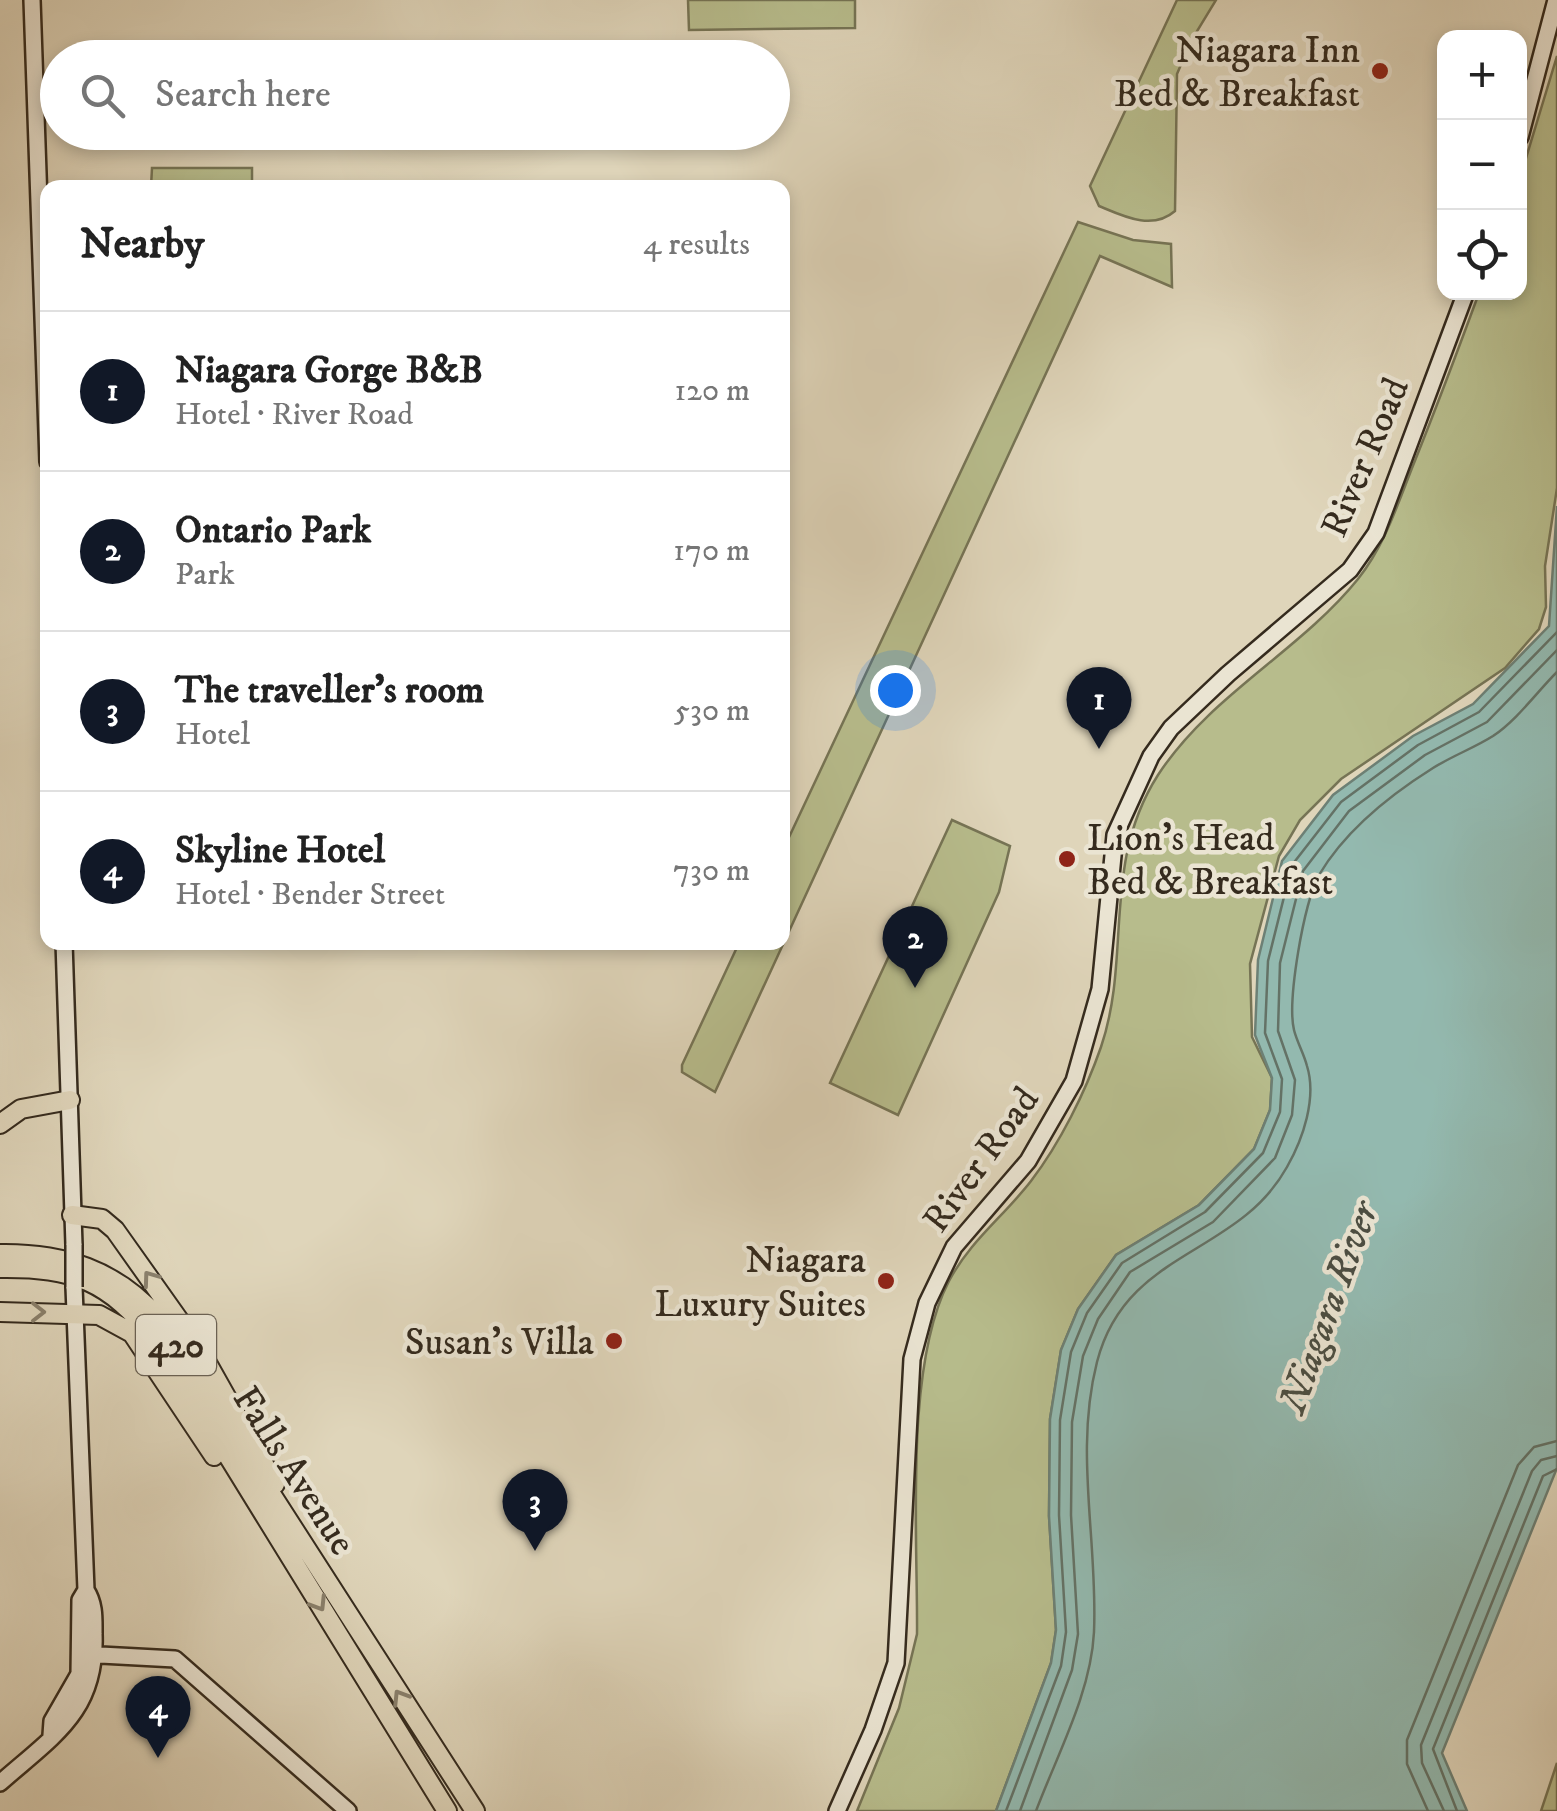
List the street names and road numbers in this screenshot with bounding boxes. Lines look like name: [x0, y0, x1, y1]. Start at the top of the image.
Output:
street label: River Road: [1311, 371, 1421, 545]
street label: River Road: [913, 1078, 1051, 1242]
road number: 420: [136, 1315, 216, 1375]
street label: Falls Avenue: [221, 1378, 366, 1564]

